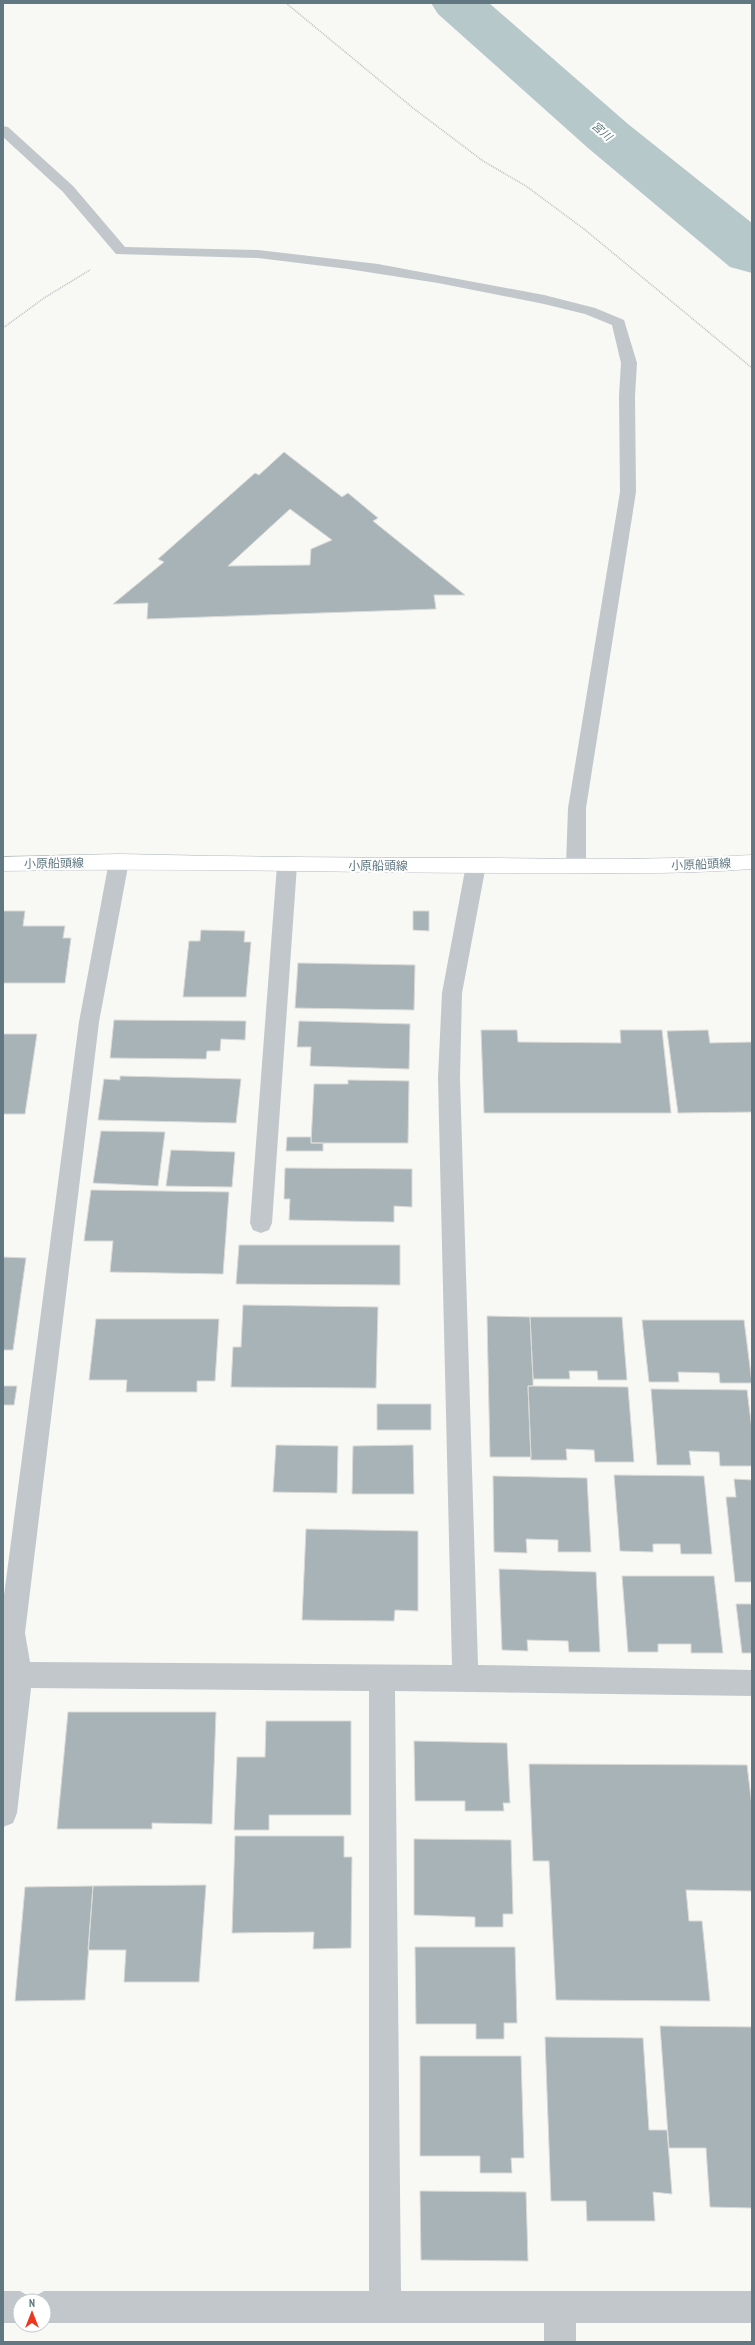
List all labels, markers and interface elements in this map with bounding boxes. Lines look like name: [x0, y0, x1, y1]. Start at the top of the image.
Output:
water label: 宮川: [589, 119, 616, 144]
street label: 小原船頭線: [24, 855, 84, 871]
street label: 小原船頭線: [671, 855, 731, 873]
street label: 小原船頭線: [348, 858, 408, 873]
north arrow: [12, 2293, 52, 2333]
text: N: [29, 2296, 35, 2310]

